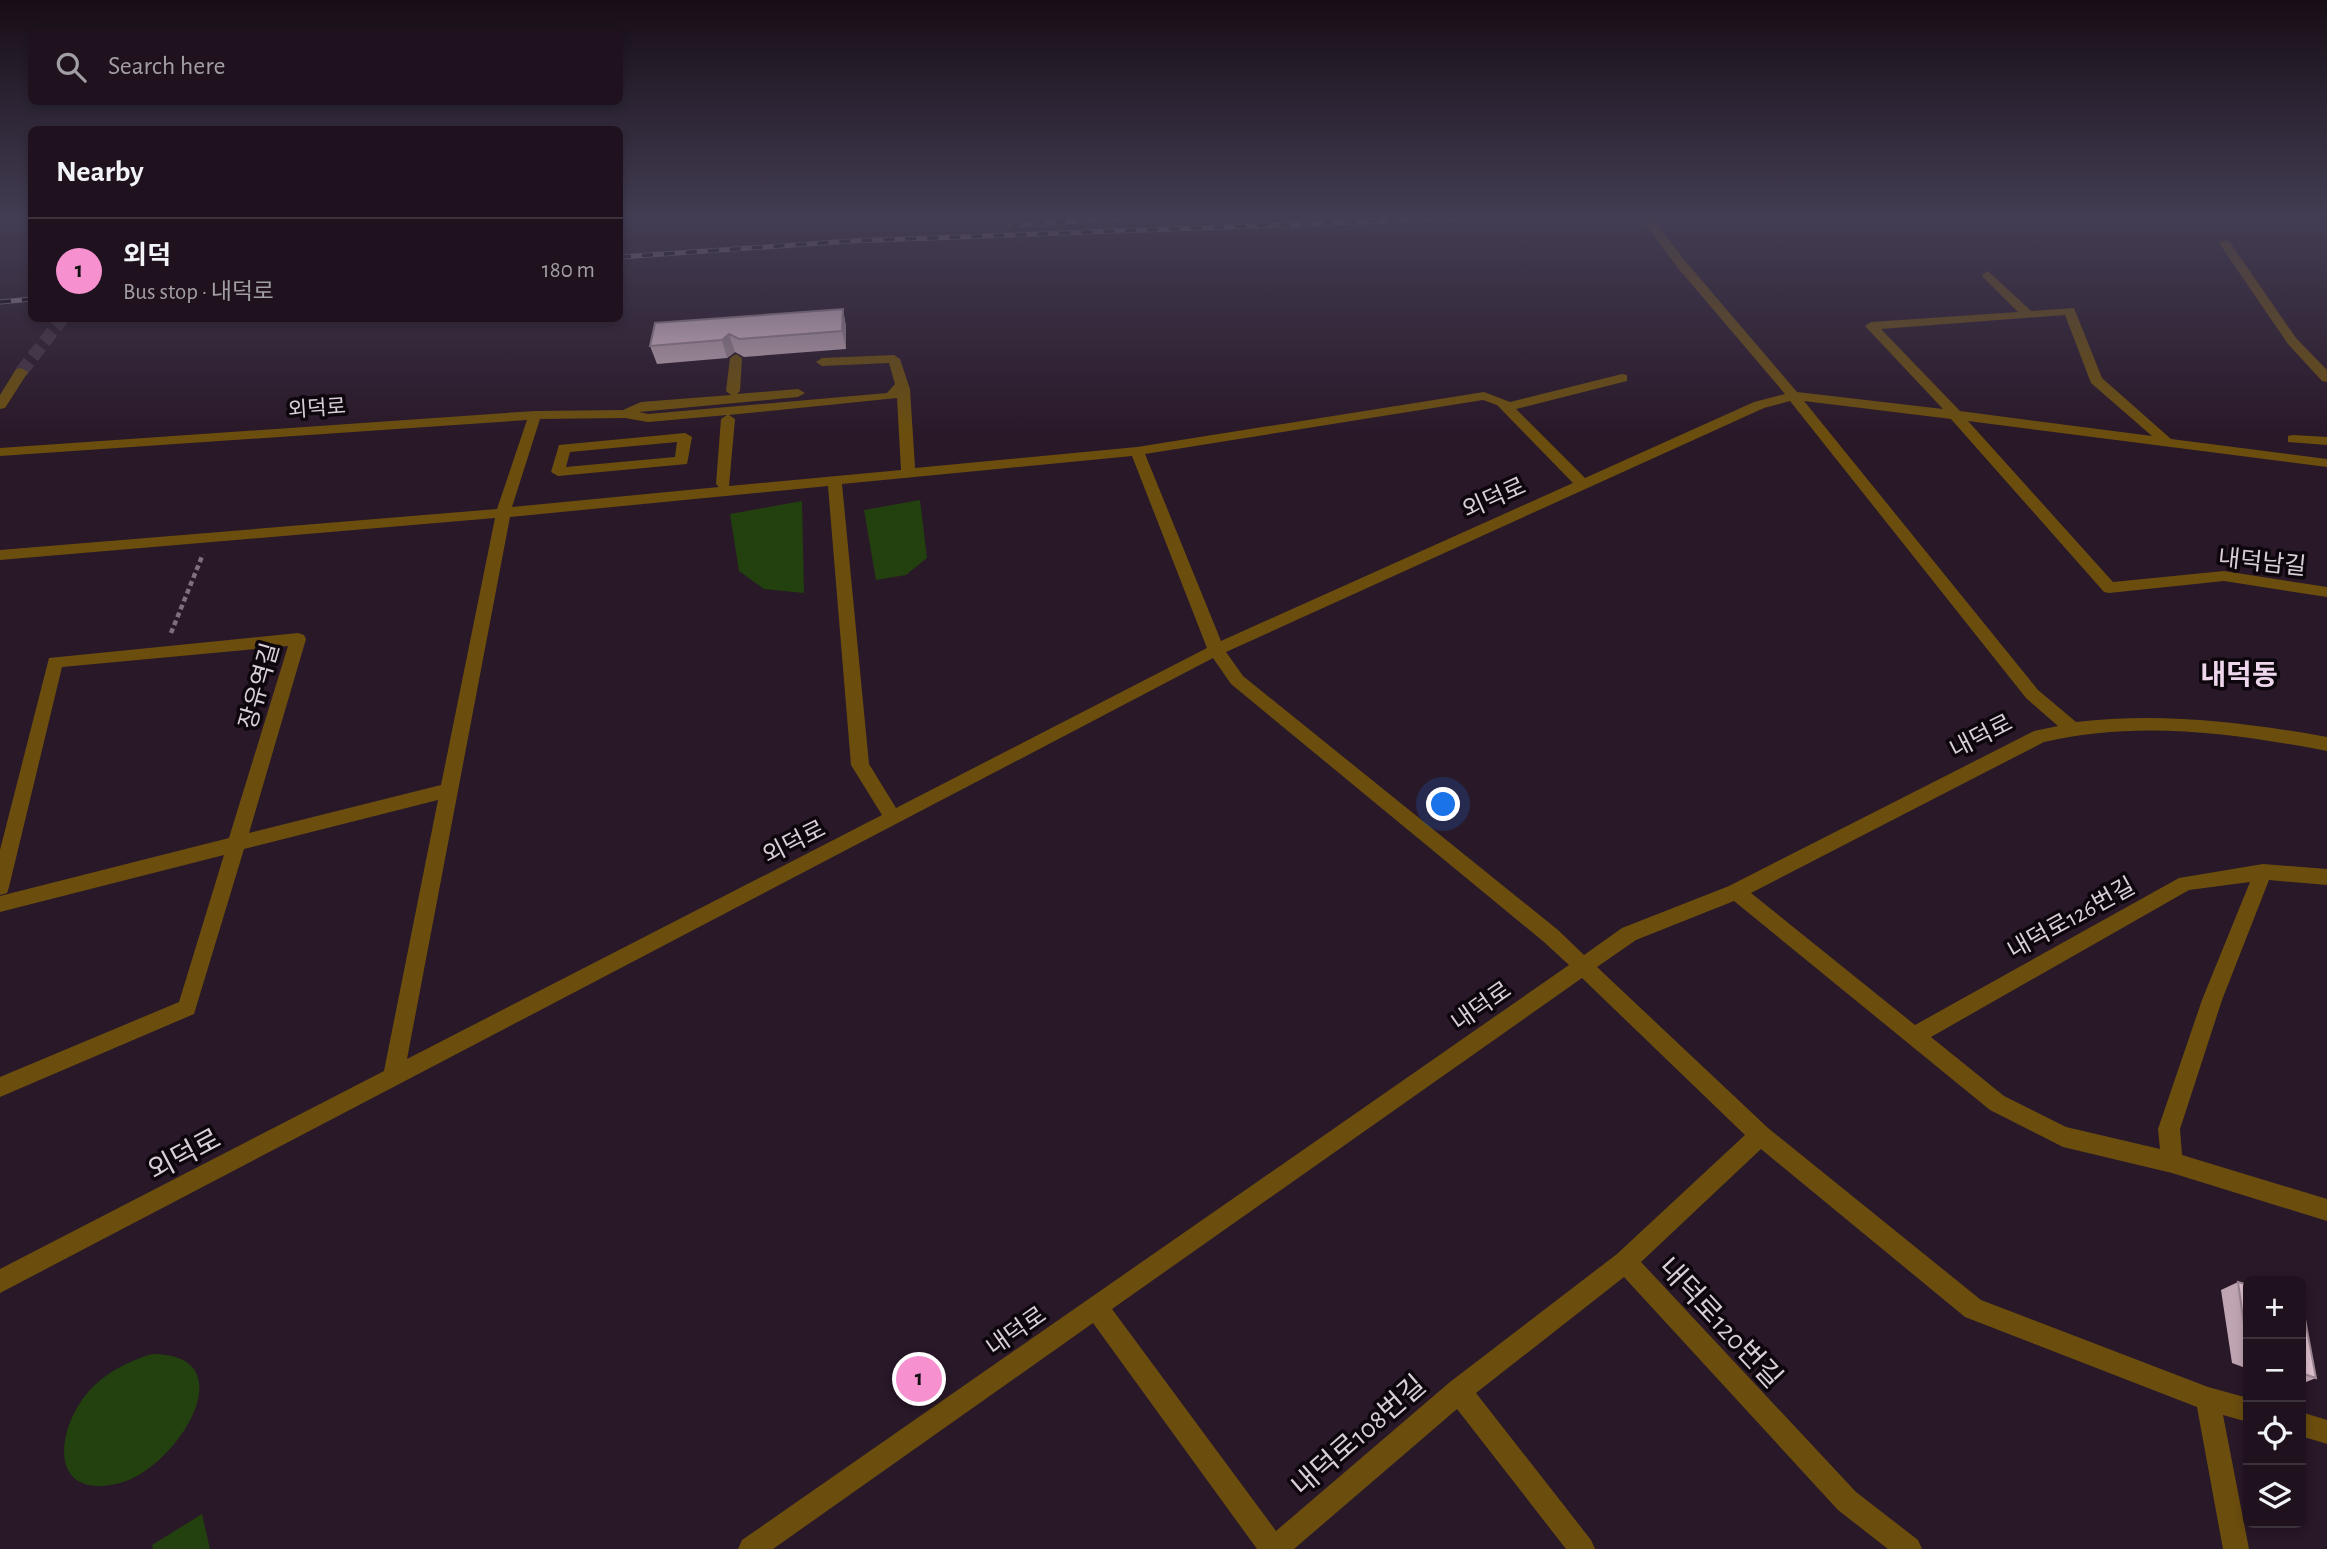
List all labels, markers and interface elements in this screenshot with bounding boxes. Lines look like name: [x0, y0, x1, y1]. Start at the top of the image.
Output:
search box: [28, 28, 623, 105]
icon: search: [52, 48, 90, 86]
text: Search here: [108, 53, 226, 79]
text: Nearby: [56, 157, 144, 187]
text: 외덕: [123, 243, 171, 269]
text: 1: [75, 259, 83, 282]
text: 180 m: [542, 259, 595, 282]
text: Bus stop · 내덕로: [123, 281, 274, 304]
street label: 외덕로: [287, 395, 347, 421]
street label: 외덕로: [1459, 474, 1530, 523]
street label: 내덕남길: [2217, 545, 2307, 580]
street label: 장유역길: [234, 640, 284, 732]
district label: 내덕동: [2200, 660, 2278, 690]
street label: 내덕로: [1946, 710, 2016, 763]
your location: [1426, 787, 1460, 821]
street label: 외덕로: [759, 816, 829, 869]
street label: 내덕로126번길: [2004, 873, 2139, 964]
street label: 내덕로: [1447, 977, 1516, 1036]
street label: 외덕로: [143, 1123, 226, 1186]
street label: 내덕로120번길: [1653, 1252, 1788, 1394]
map controls: [2243, 1276, 2306, 1528]
button: +: [2243, 1276, 2306, 1339]
street label: 내덕로: [982, 1302, 1051, 1361]
button: −: [2243, 1339, 2306, 1402]
pin: 1: [896, 1353, 942, 1405]
street label: 내덕로108번길: [1286, 1370, 1431, 1502]
button: locate: [2243, 1402, 2306, 1465]
button: layers: [2243, 1465, 2306, 1528]

